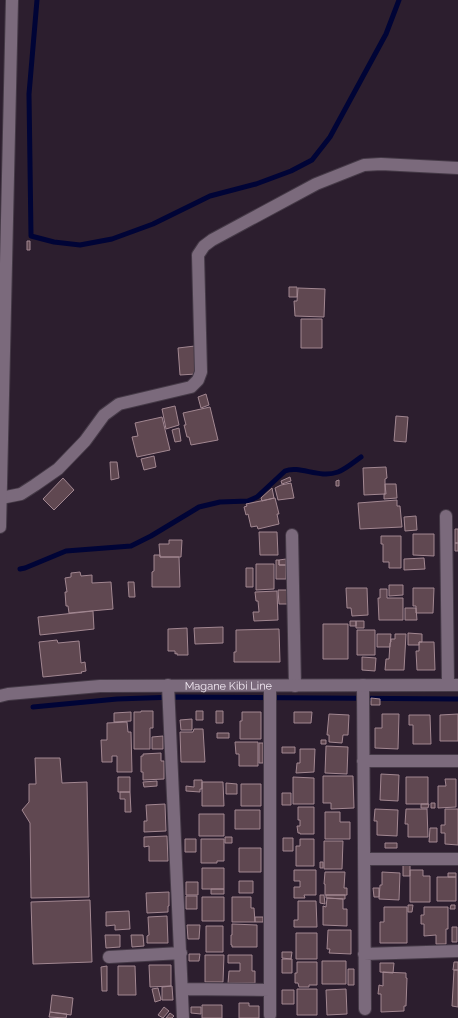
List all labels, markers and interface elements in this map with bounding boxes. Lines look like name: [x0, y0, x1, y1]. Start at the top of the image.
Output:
street label: Magane Kibi Line: [185, 679, 273, 692]

